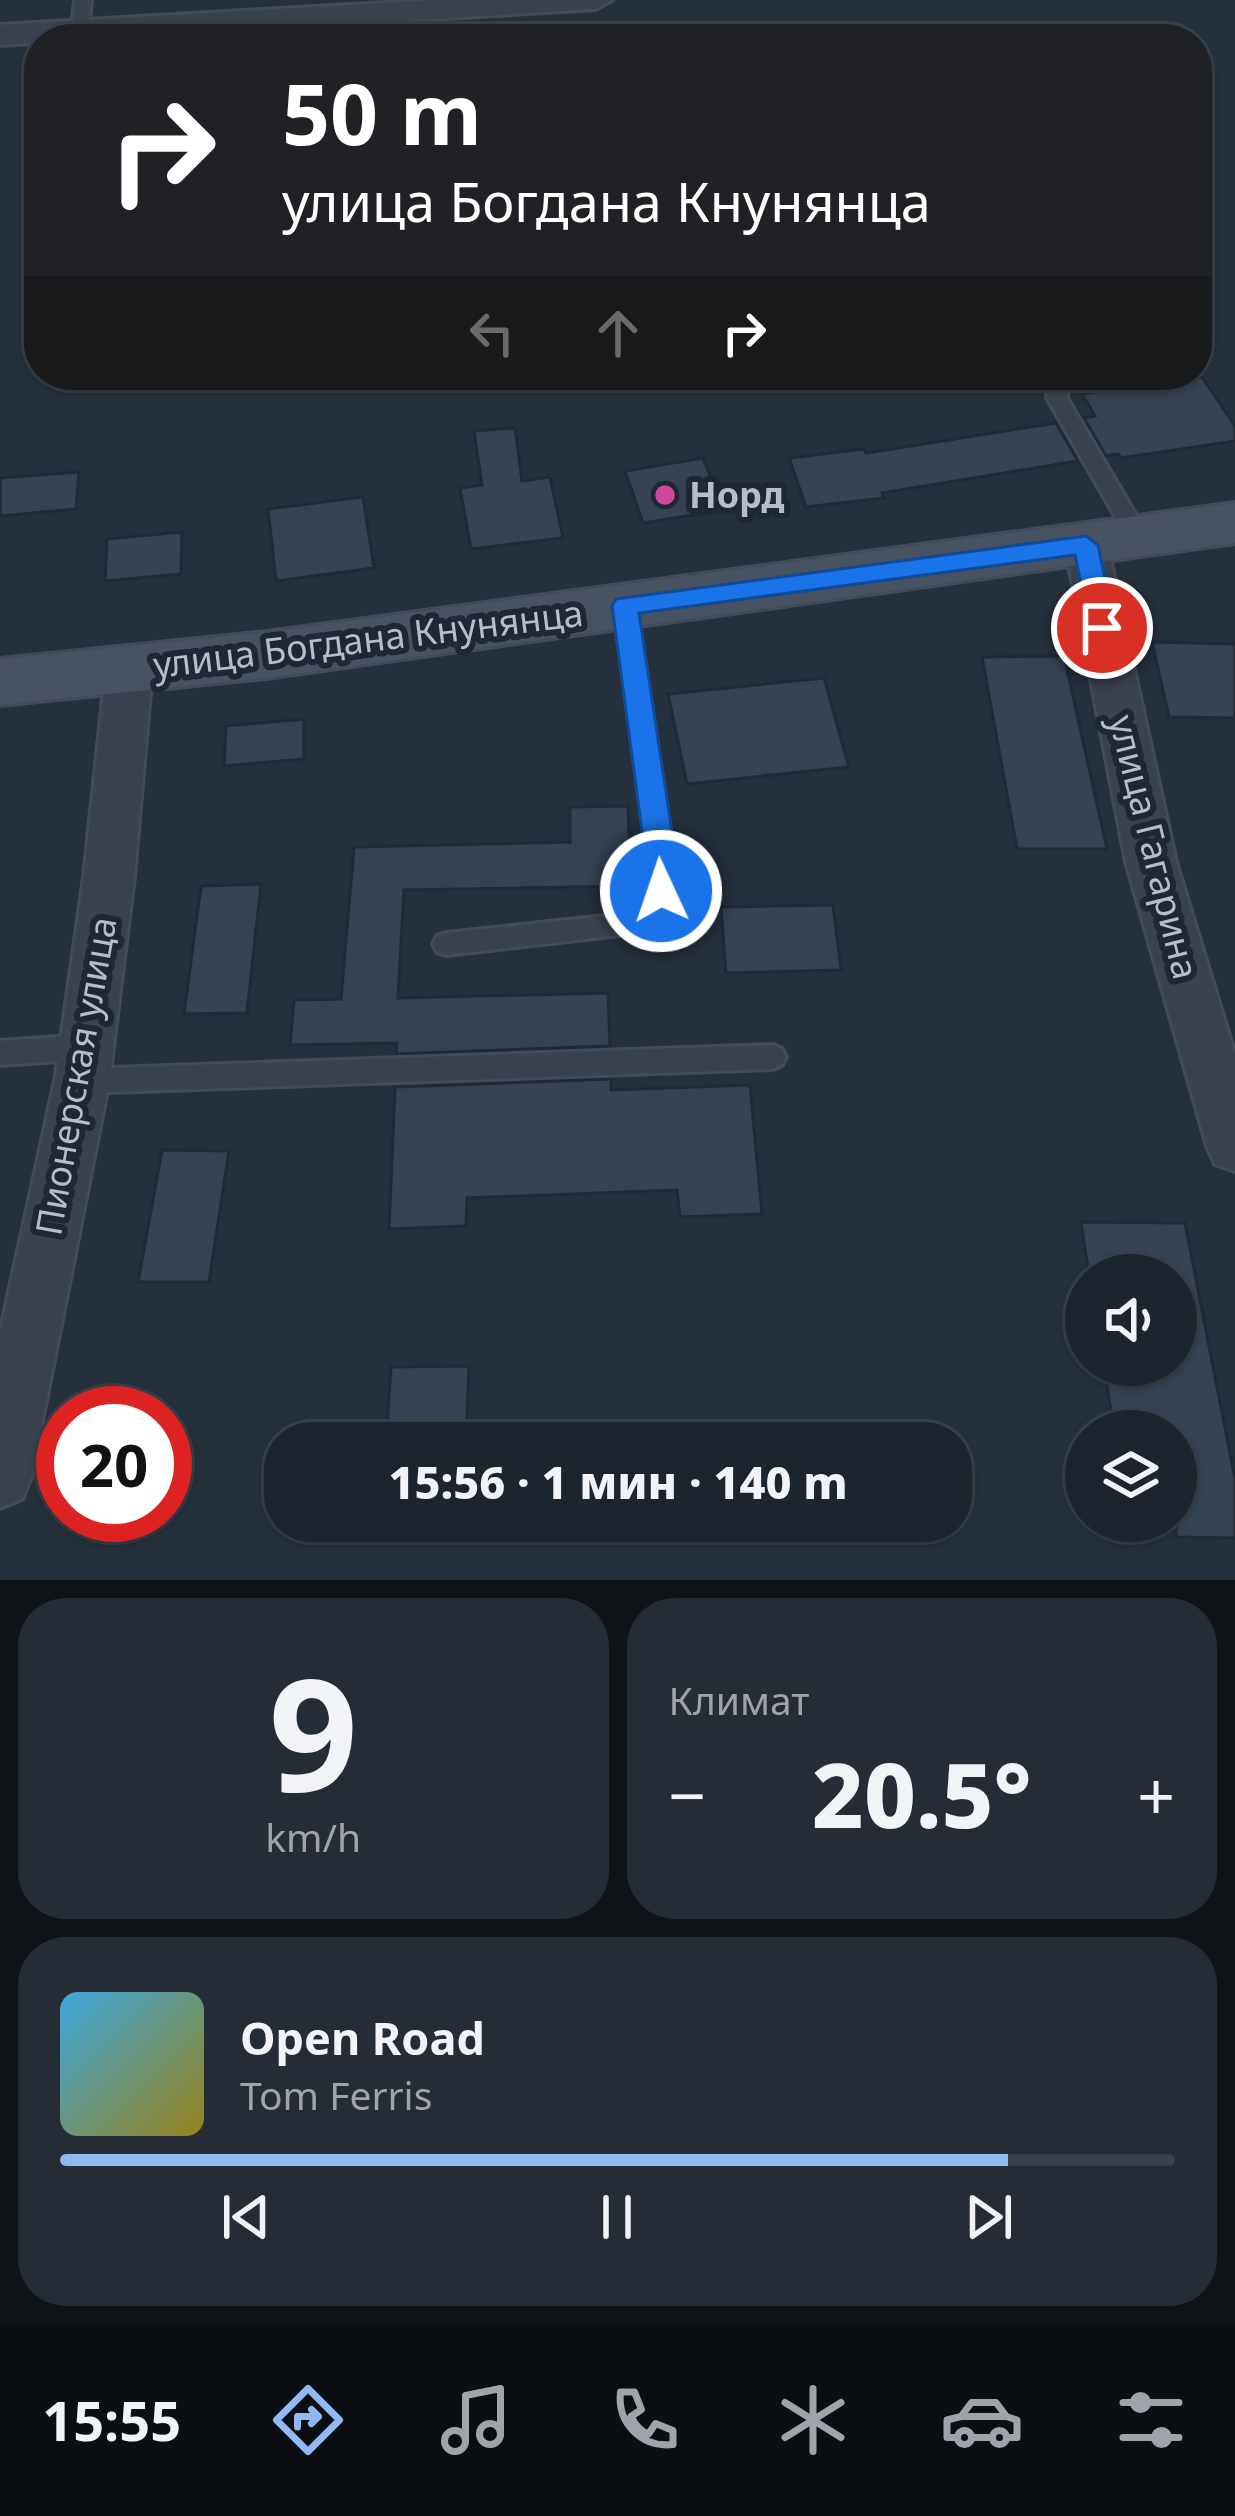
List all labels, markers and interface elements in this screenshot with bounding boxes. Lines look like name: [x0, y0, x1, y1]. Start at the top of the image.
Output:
text: 50 m: [282, 55, 482, 170]
icon: right: [84, 72, 240, 228]
text: улица Богдана Кнунянца: [282, 164, 931, 238]
icon: left: [459, 300, 525, 366]
icon: ahead: [585, 300, 651, 366]
icon: right: [711, 300, 777, 366]
place label: Норд: [689, 470, 785, 519]
marker: Норд: [652, 482, 678, 508]
pin: [1051, 577, 1153, 679]
street label: улица Богдана Кнунянца: [150, 588, 586, 689]
icon: arrive: [1069, 595, 1135, 661]
street label: улица Гагарина: [1098, 710, 1211, 984]
position arrow: [598, 828, 724, 954]
street label: Пионерская улица: [23, 913, 128, 1239]
map controls: [1065, 1254, 1197, 1542]
button: sound: [1065, 1254, 1197, 1386]
speed limit sign: 20: [36, 1386, 192, 1542]
button: layers: [1065, 1410, 1197, 1542]
text: 15:56 · 1 мин · 140 m: [388, 1451, 848, 1512]
text: 9: [269, 1625, 358, 1838]
text: Климат: [669, 1673, 809, 1726]
text: 20.5°: [812, 1732, 1032, 1854]
text: −: [669, 1749, 706, 1839]
text: +: [1137, 1749, 1175, 1839]
text: km/h: [265, 1810, 361, 1863]
text: Open Road: [240, 2007, 485, 2068]
text: Tom Ferris: [240, 2068, 432, 2121]
icon: previous: [213, 2184, 279, 2250]
icon: pause: [584, 2184, 650, 2250]
icon: next: [956, 2184, 1022, 2250]
icon: directions: [266, 2378, 350, 2462]
icon: music: [434, 2378, 518, 2462]
icon: phone: [603, 2378, 687, 2462]
icon: climate: [771, 2378, 855, 2462]
icon: car: [940, 2378, 1024, 2462]
icon: filters: [1109, 2378, 1193, 2462]
text: 15:55: [42, 2383, 181, 2457]

